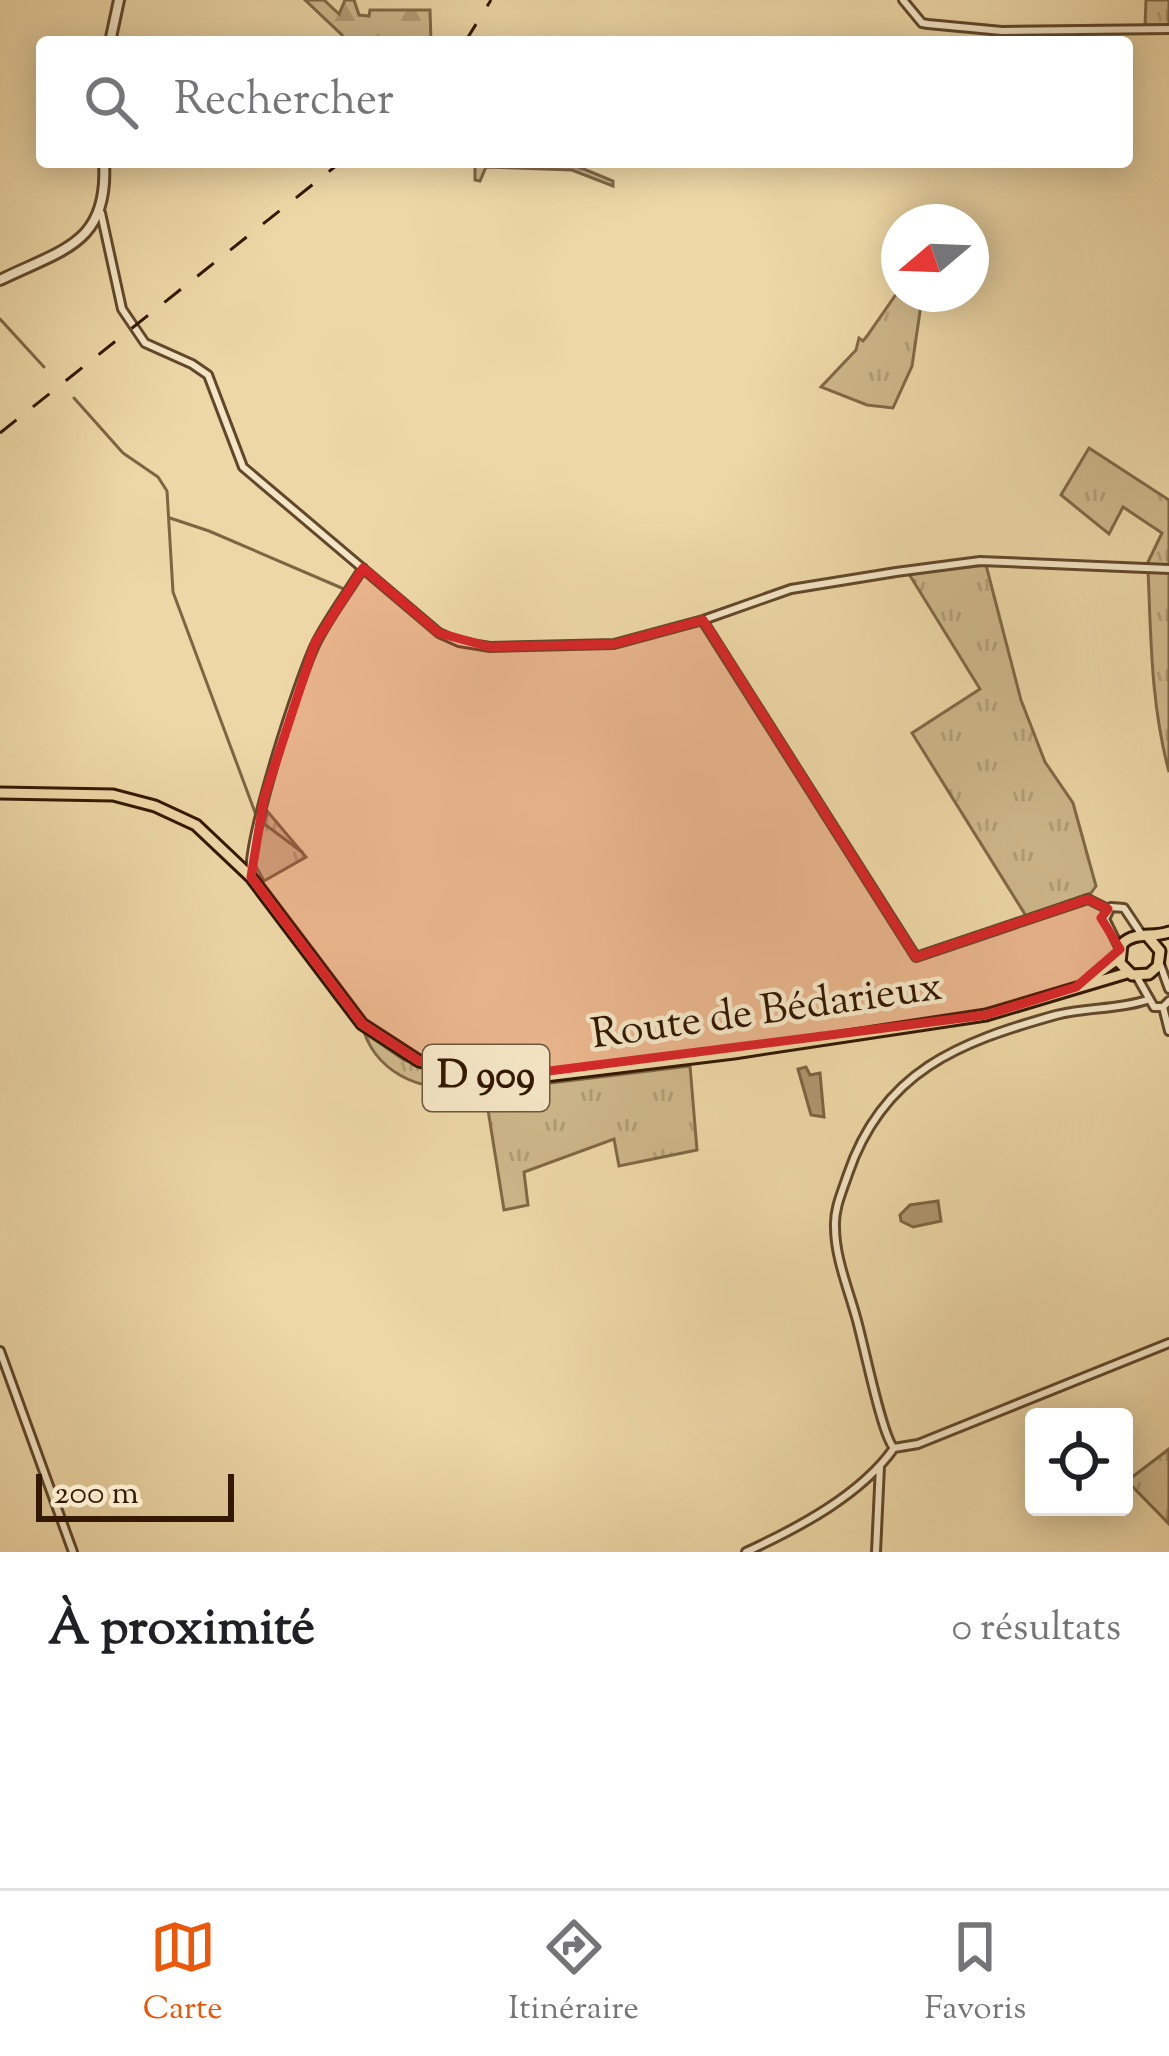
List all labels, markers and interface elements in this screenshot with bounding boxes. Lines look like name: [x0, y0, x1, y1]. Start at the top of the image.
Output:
search box: [36, 36, 1133, 168]
icon: search: [78, 69, 144, 135]
text: Rechercher: [174, 70, 394, 135]
north arrow: [881, 204, 989, 312]
street label: Route de Bédarieux: [588, 959, 946, 1067]
road number: D 909: [423, 1045, 549, 1111]
map controls: [1025, 1408, 1133, 1516]
button: locate: [1025, 1408, 1133, 1516]
scale bar: [36, 1468, 234, 1521]
text: 200 m: [54, 1471, 139, 1519]
text: À proximité: [48, 1594, 315, 1667]
text: 0 résultats: [951, 1602, 1121, 1658]
tab: Carte: [143, 1914, 223, 2034]
tab: Itinéraire: [508, 1914, 639, 2034]
tab: Favoris: [925, 1914, 1026, 2034]

